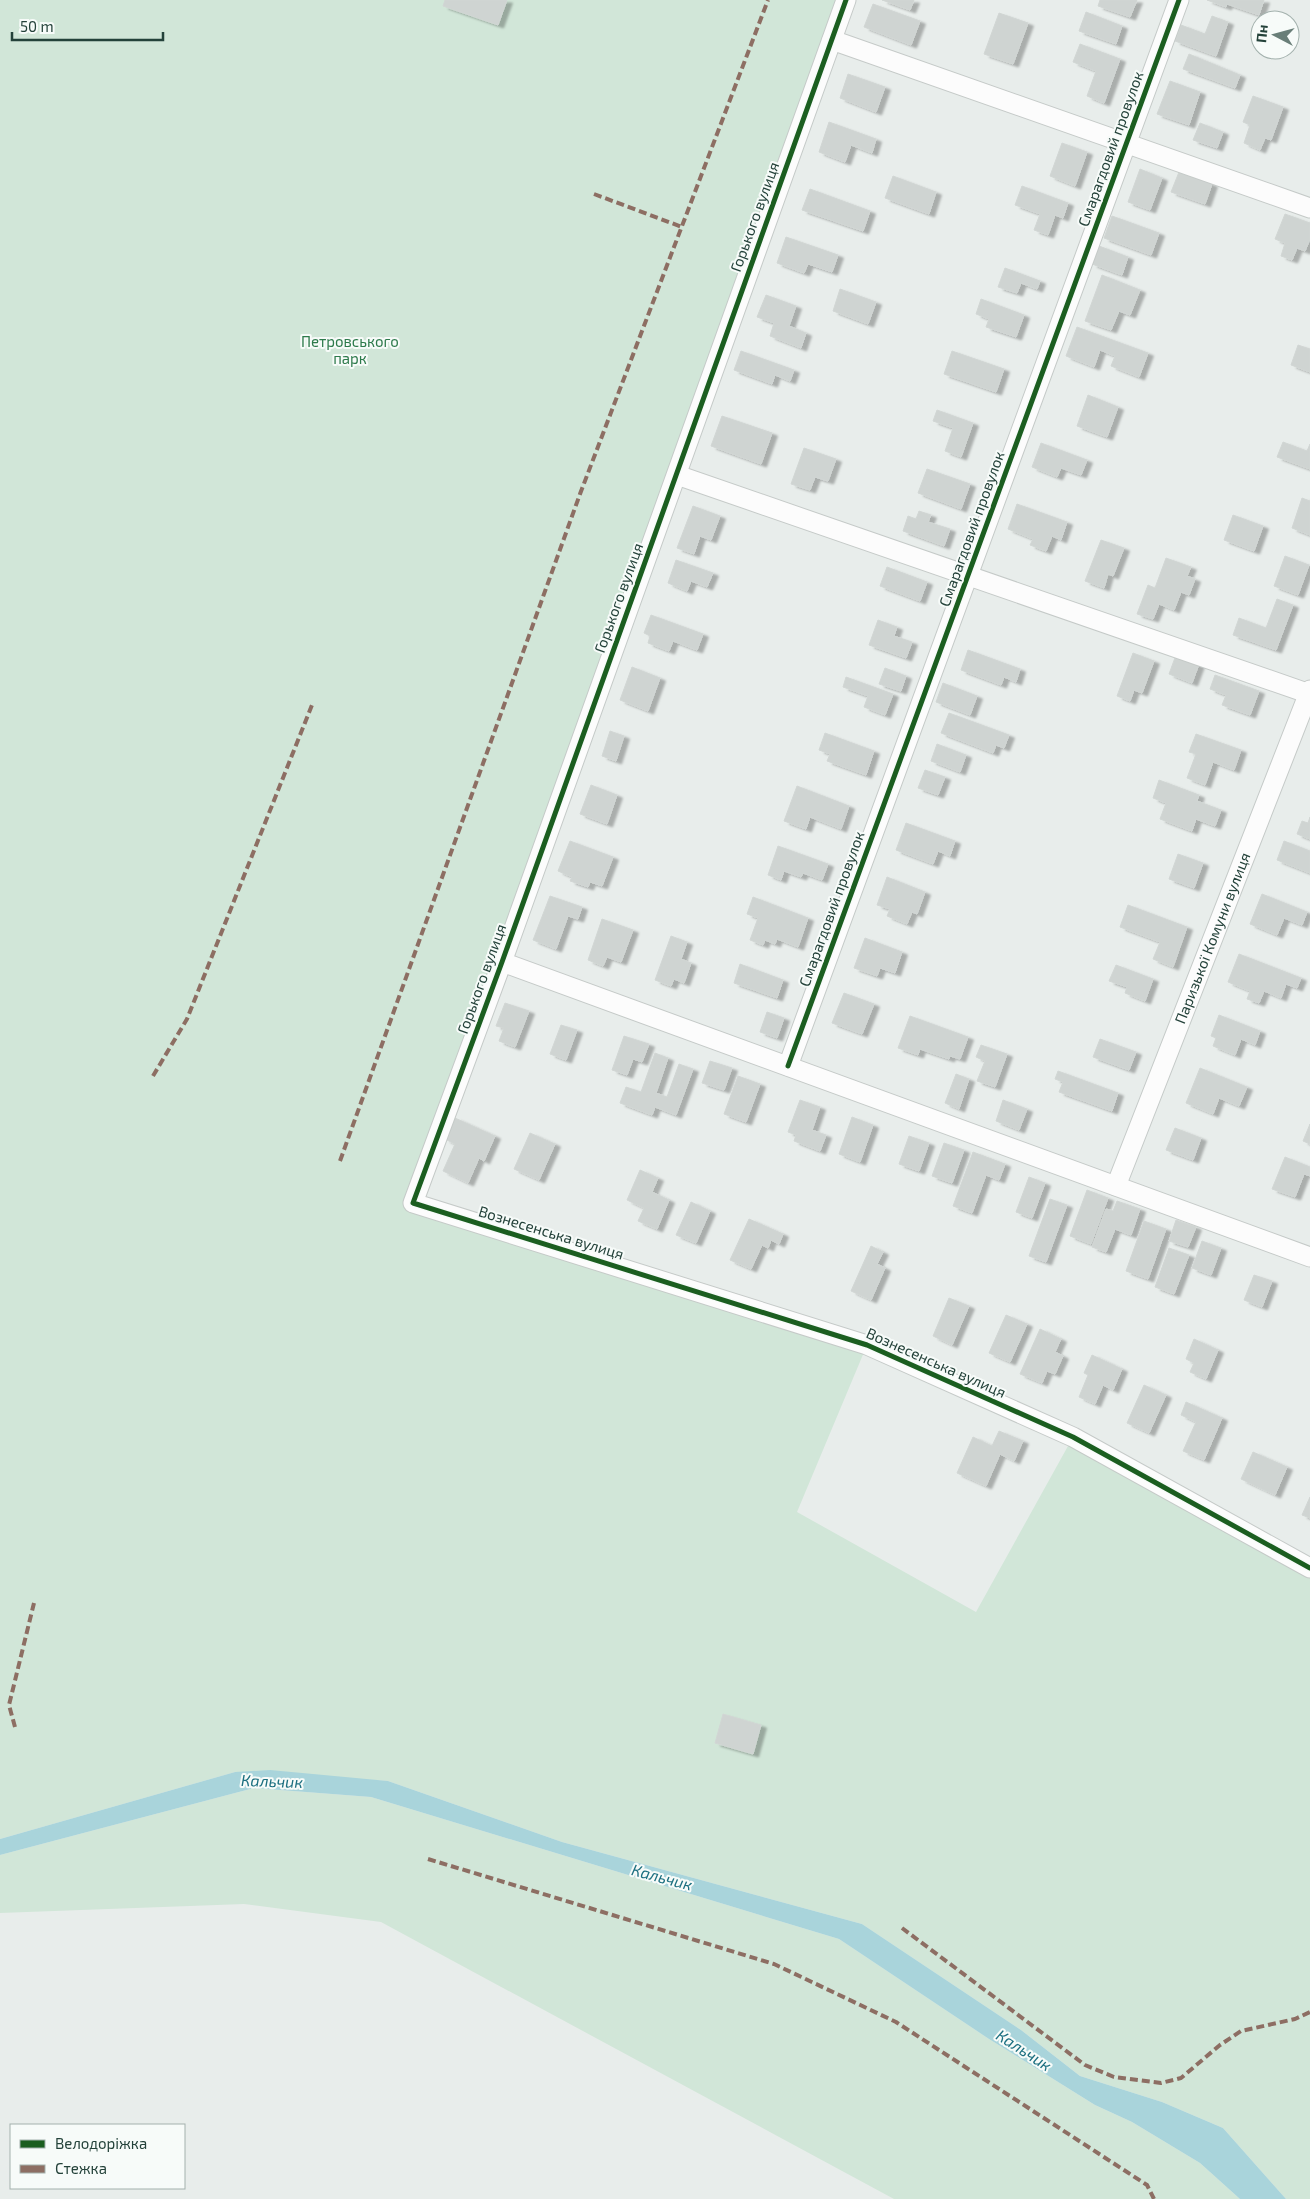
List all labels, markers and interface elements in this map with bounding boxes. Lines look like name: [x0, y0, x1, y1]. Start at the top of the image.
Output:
scale bar: [12, 10, 164, 42]
north arrow: [1250, 10, 1300, 60]
text: 50 m: [20, 17, 54, 35]
text: Пн: [1252, 24, 1271, 44]
street label: Смарагдовий провулок: [1074, 68, 1148, 229]
street label: Горького вулиця: [726, 159, 783, 274]
park label: Петровського парк: [301, 332, 399, 367]
street label: Смарагдовий провулок: [935, 448, 1009, 609]
street label: Горького вулиця: [590, 540, 647, 655]
street label: Смарагдовий провулок: [795, 828, 869, 989]
street label: Паризької Комуни вулиця: [1170, 850, 1254, 1026]
street label: Горького вулиця: [453, 921, 510, 1036]
street label: Вознесенська вулиця: [476, 1201, 626, 1264]
street label: Вознесенська вулиця: [863, 1323, 1009, 1402]
water label: Кальчик: [241, 1770, 304, 1791]
water label: Кальчик: [630, 1859, 695, 1894]
water label: Кальчик: [993, 2025, 1056, 2075]
legend: [10, 2124, 185, 2189]
text: Велодоріжка: [55, 2134, 147, 2152]
text: Стежка: [55, 2159, 107, 2177]

